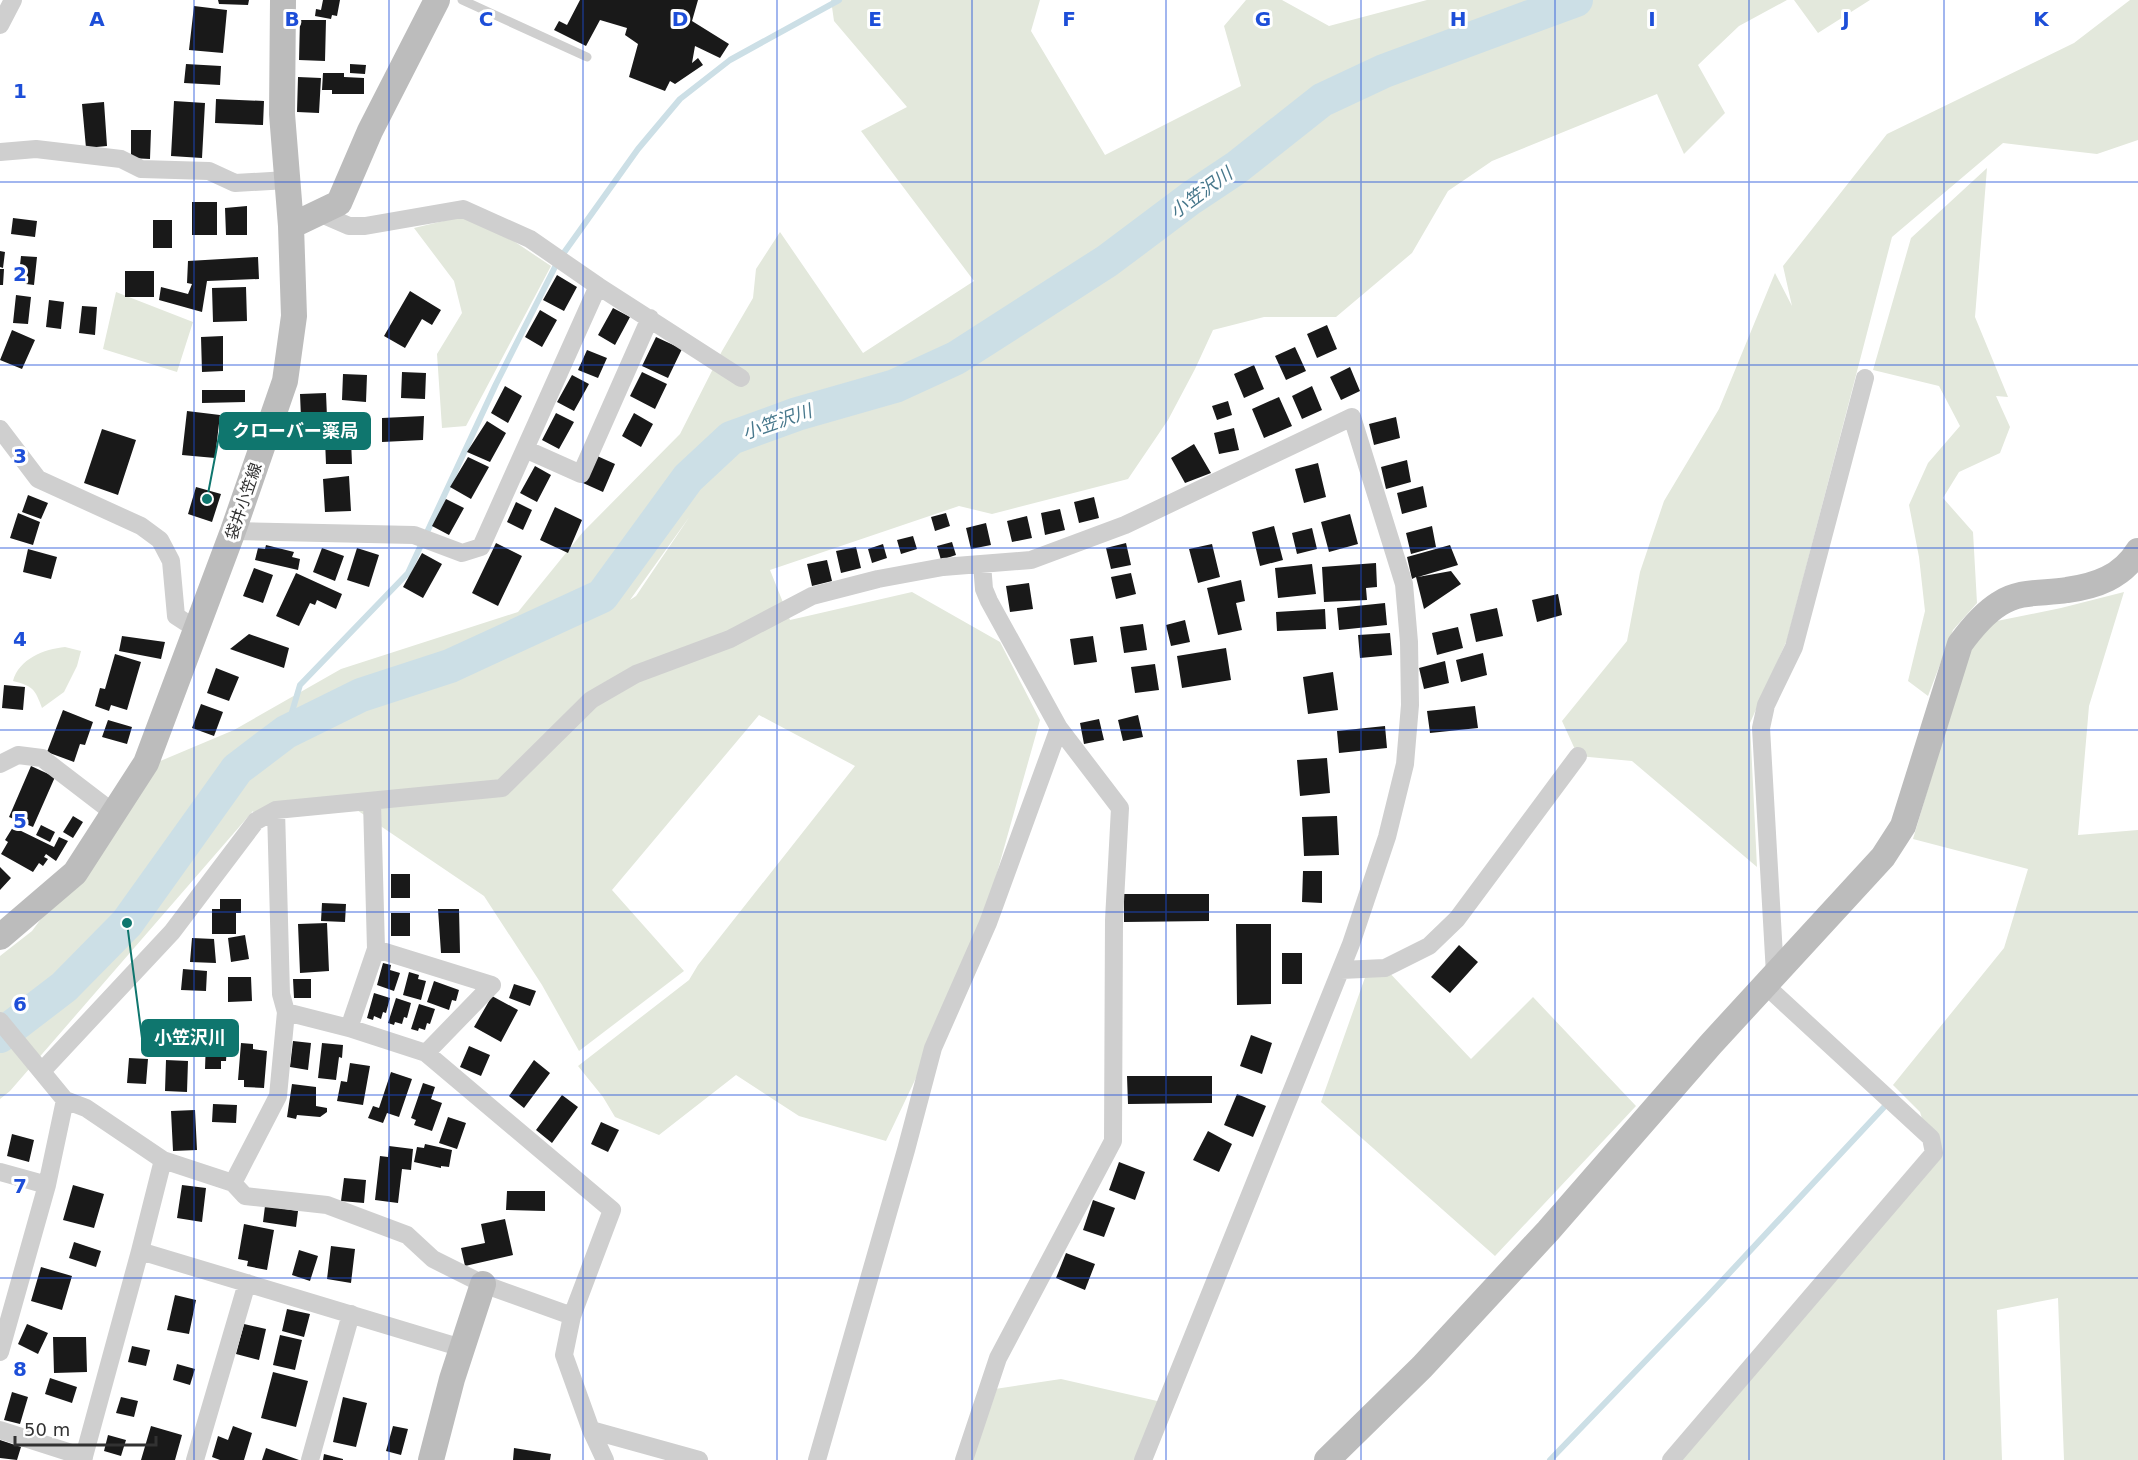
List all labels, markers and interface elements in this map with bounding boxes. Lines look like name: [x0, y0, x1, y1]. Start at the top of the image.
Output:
text: A: [89, 7, 105, 31]
text: B: [284, 7, 300, 31]
text: C: [479, 7, 493, 31]
text: D: [672, 7, 688, 31]
text: E: [868, 7, 882, 31]
text: F: [1062, 7, 1076, 31]
text: G: [1255, 7, 1271, 31]
text: H: [1450, 7, 1466, 31]
text: I: [1648, 7, 1656, 31]
text: J: [1840, 7, 1850, 31]
text: K: [2033, 7, 2050, 31]
text: 1: [13, 79, 27, 103]
water label: 小笠沢川: [1165, 162, 1238, 222]
text: 2: [13, 262, 27, 286]
water label: 小笠沢川: [739, 399, 816, 443]
callout: クローバー薬局: [220, 413, 370, 449]
text: クローバー薬局: [232, 420, 358, 441]
text: 3: [13, 444, 27, 468]
street label: 袋井小笠線: [221, 460, 265, 542]
text: 4: [13, 627, 27, 651]
text: 5: [13, 809, 27, 833]
text: 6: [13, 992, 27, 1016]
callout: 小笠沢川: [142, 1020, 238, 1056]
text: 小笠沢川: [154, 1027, 226, 1048]
text: 7: [13, 1174, 27, 1198]
text: 8: [13, 1357, 27, 1381]
scale bar: [15, 1409, 156, 1447]
text: 50 m: [24, 1419, 70, 1440]

